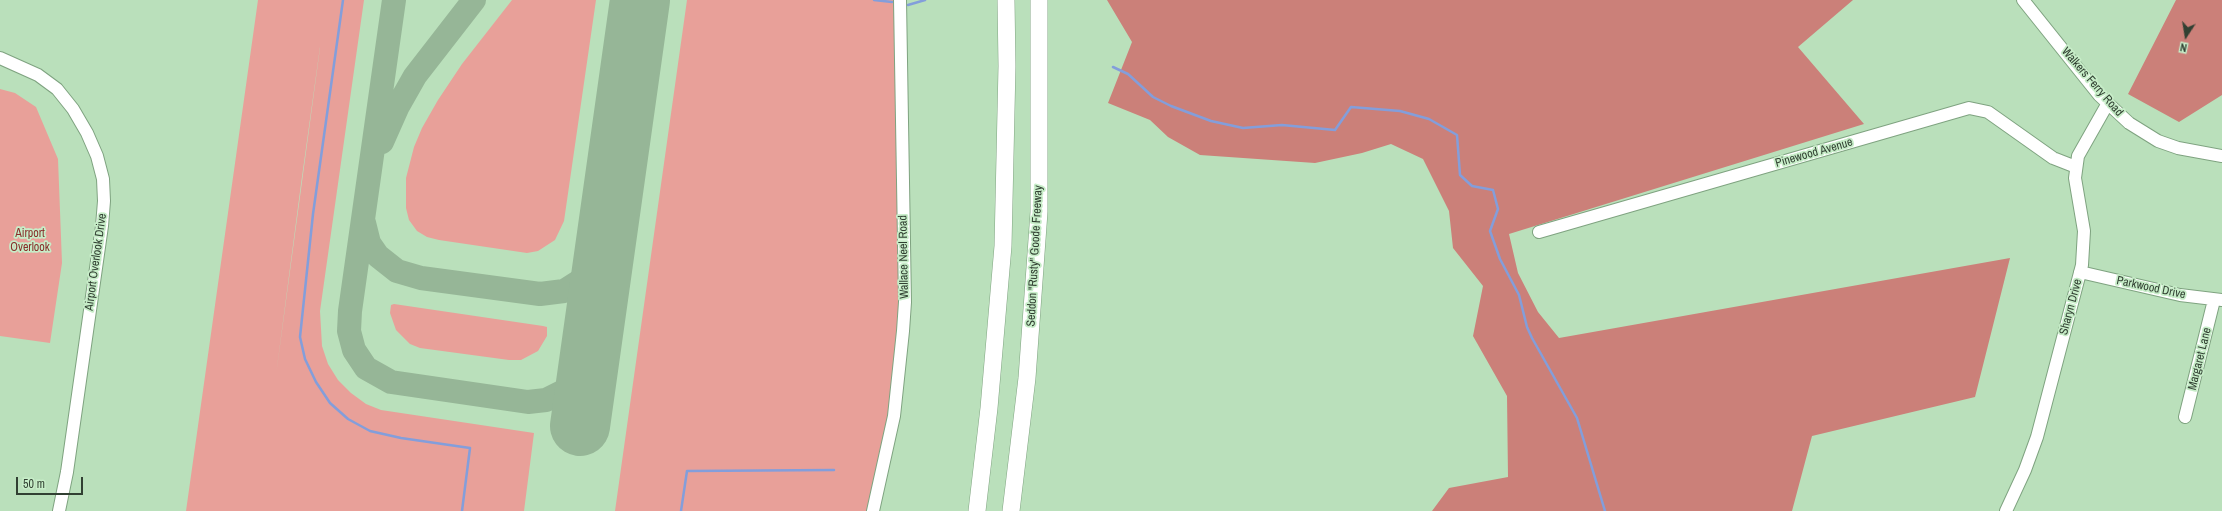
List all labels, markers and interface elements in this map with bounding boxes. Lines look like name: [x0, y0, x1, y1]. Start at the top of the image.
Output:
north arrow: [2166, 16, 2206, 56]
text: N: [2179, 40, 2188, 55]
street label: Walkers Ferry Road: [2058, 45, 2126, 119]
street label: Pinewood Avenue: [1774, 135, 1854, 171]
street label: Seddon "Rusty" Goode Freeway: [1024, 185, 1046, 327]
street label: Airport Overlook Drive: [82, 213, 110, 311]
street label: Wallace Neel Road: [896, 215, 912, 299]
park label: Airport Overlook: [10, 227, 50, 255]
street label: Parkwood Drive: [2115, 274, 2187, 302]
street label: Sharyn Drive: [2057, 277, 2085, 337]
street label: Margaret Lane: [2185, 326, 2215, 392]
scale bar: [18, 469, 85, 495]
text: 50 m: [23, 476, 45, 492]

